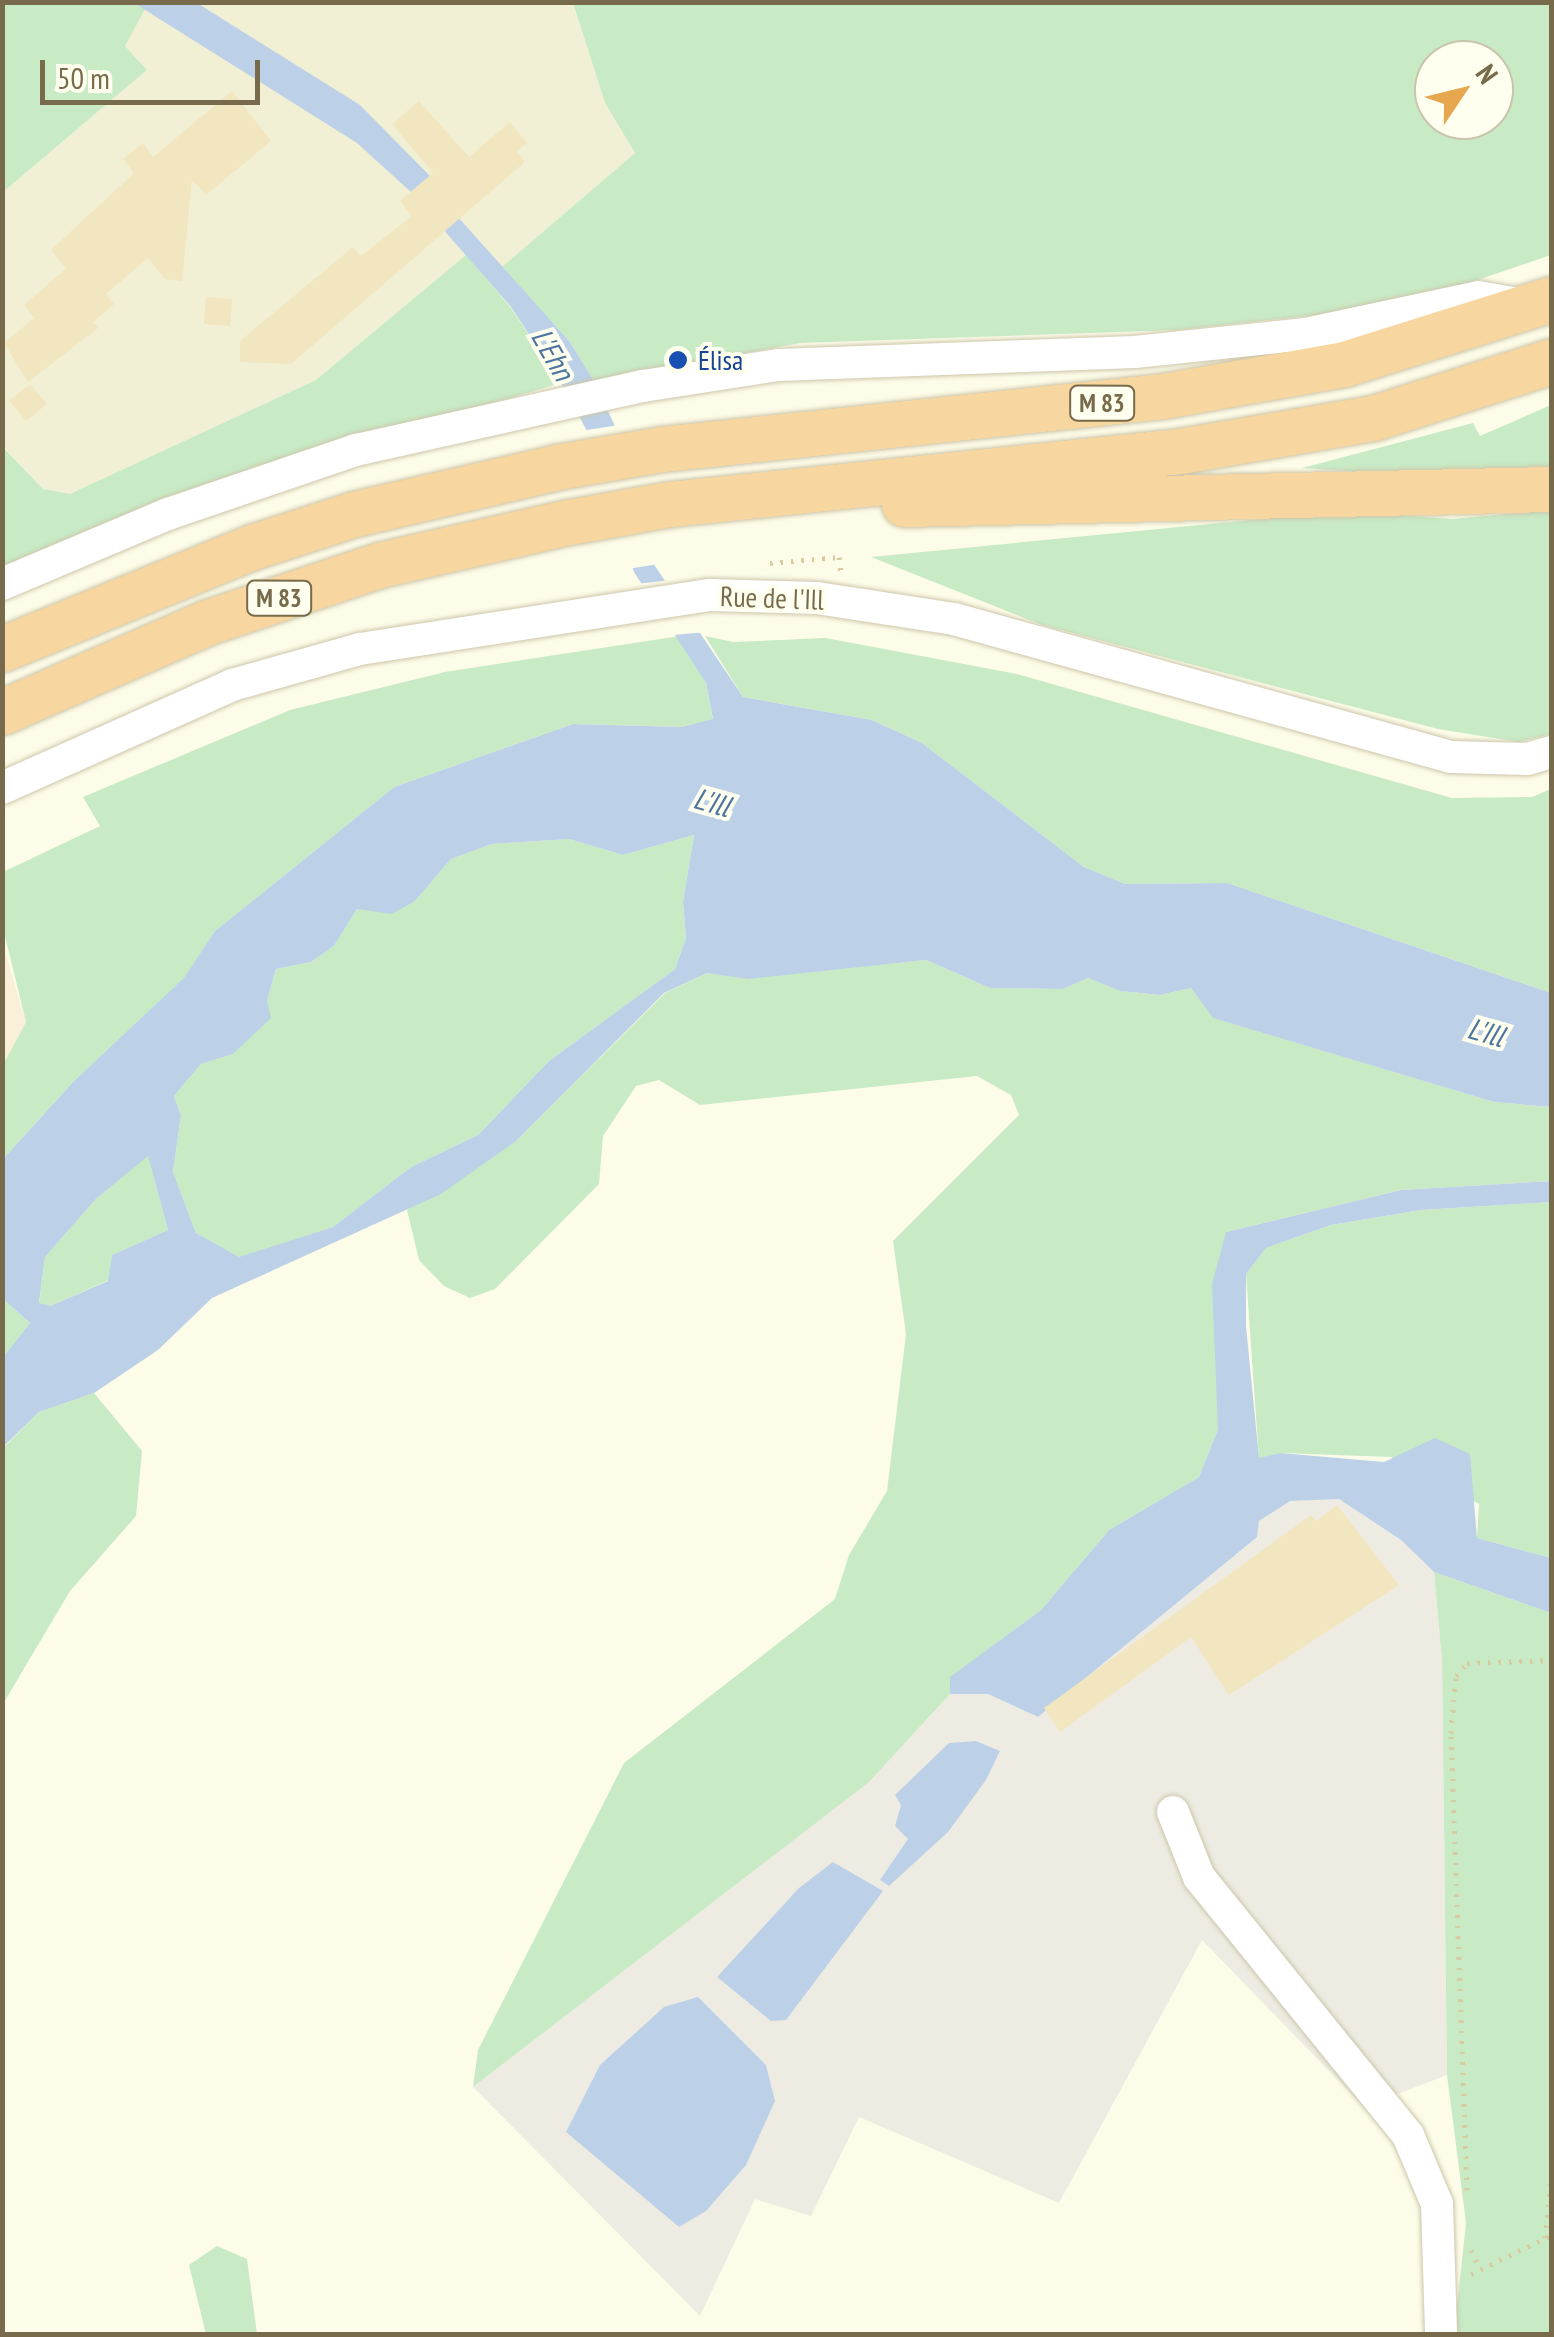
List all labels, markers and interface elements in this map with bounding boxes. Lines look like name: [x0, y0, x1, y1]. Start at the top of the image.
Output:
scale bar: [45, 40, 265, 102]
north arrow: [1414, 40, 1514, 140]
text: N: [1468, 57, 1507, 90]
text: 50 m: [57, 58, 110, 97]
water label: L'Ehn: [524, 322, 582, 386]
place label: Élisa: [698, 343, 743, 377]
marker: Élisa: [667, 349, 689, 371]
road number: M 83: [1067, 383, 1137, 423]
road number: M 83: [244, 578, 314, 618]
street label: Rue de l'Ill: [720, 579, 824, 617]
water label: L'Ill: [690, 780, 734, 824]
water label: L'Ill: [1464, 1010, 1508, 1054]

